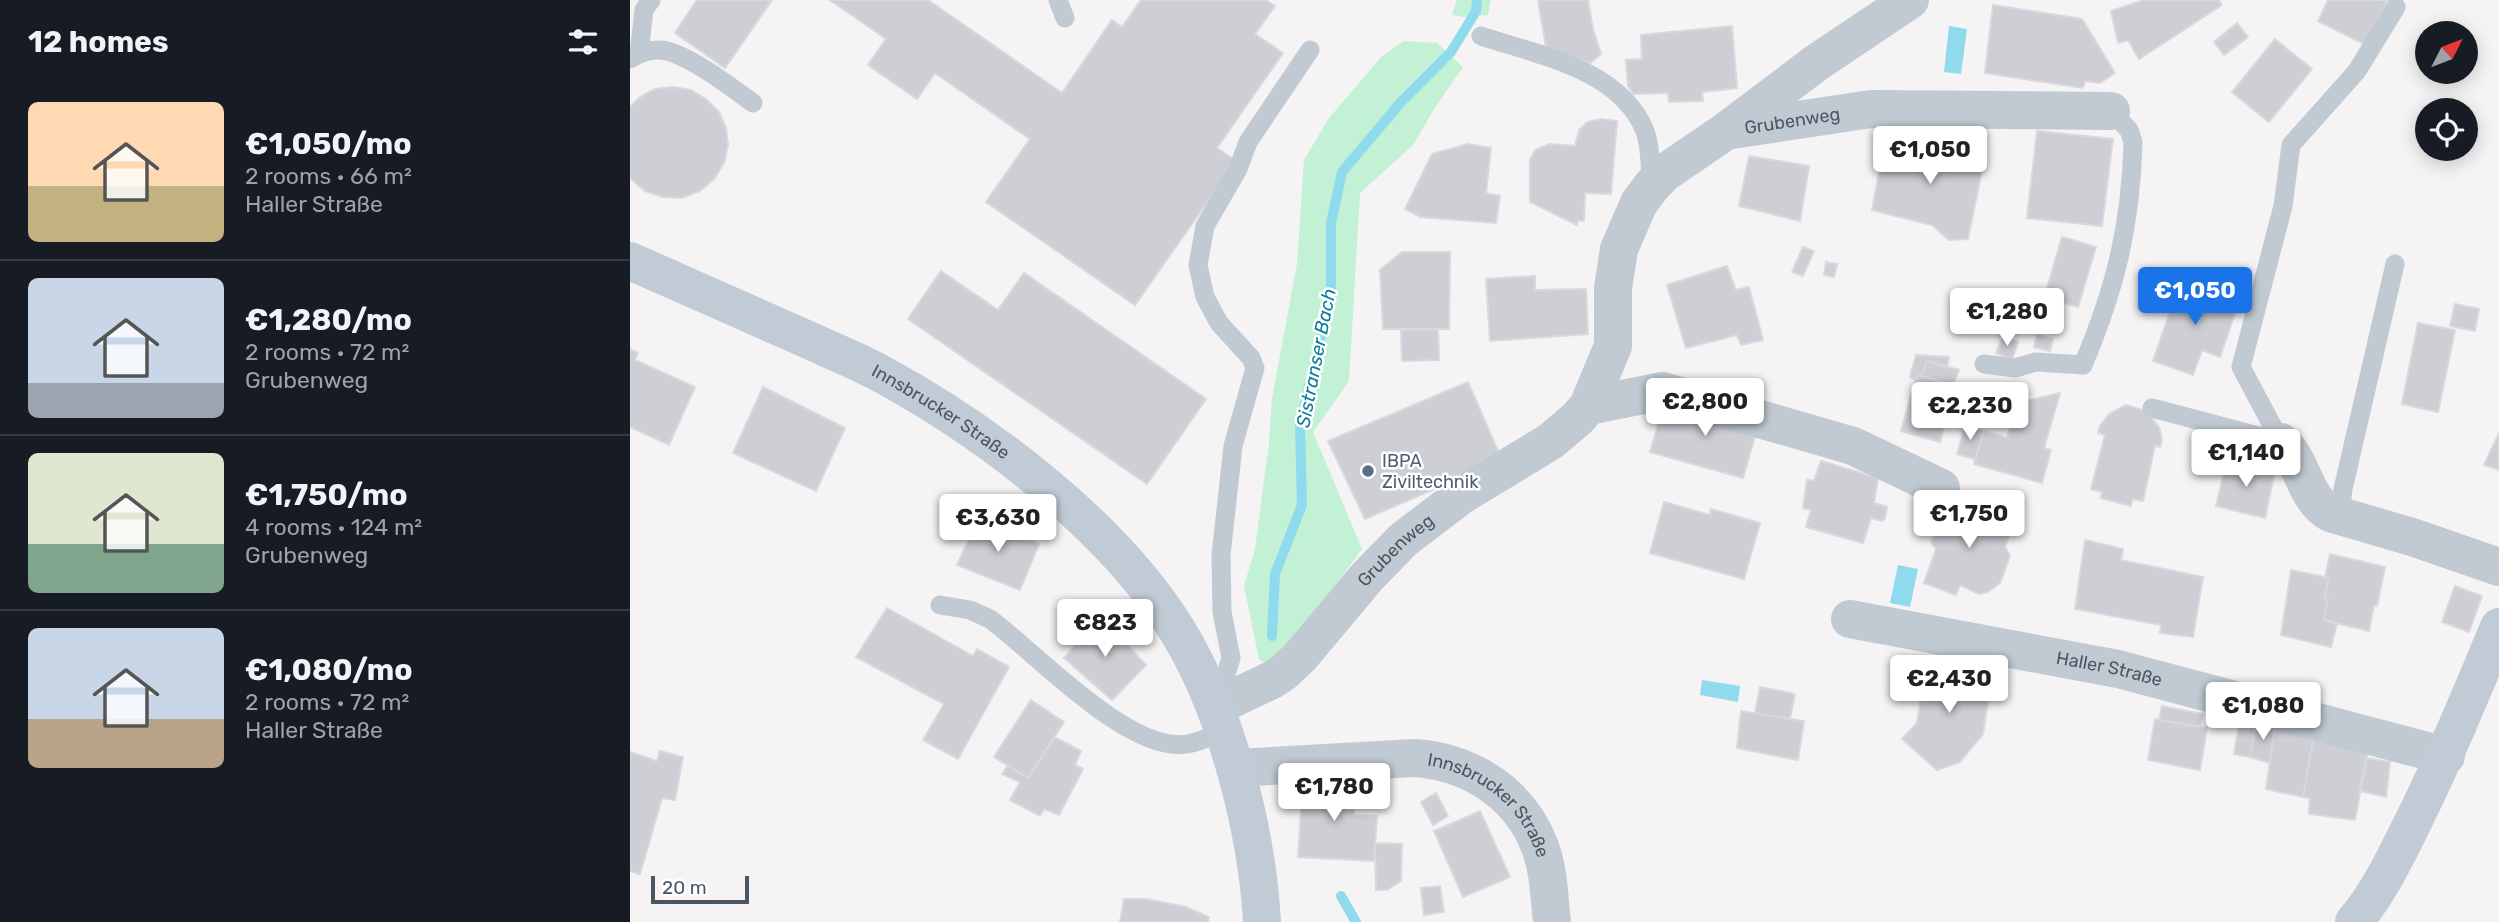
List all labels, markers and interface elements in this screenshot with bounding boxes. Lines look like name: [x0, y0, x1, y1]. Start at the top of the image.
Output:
north arrow: [2415, 21, 2478, 84]
map controls: [2415, 21, 2478, 161]
icon: filters: [564, 23, 602, 61]
text: 12 homes: [28, 24, 169, 60]
button: locate: [2415, 98, 2478, 161]
street label: Grubenweg: [1743, 103, 1842, 139]
text: €1,050/mo: [245, 126, 412, 162]
pin: €1,050: [1873, 127, 1987, 186]
icon: home: [84, 130, 168, 214]
text: €1,050: [1889, 135, 1971, 163]
text: 2 rooms · 66 m²: [245, 162, 412, 190]
text: Haller Straße: [245, 190, 383, 218]
pin: €1,050: [2138, 268, 2252, 327]
text: €1,050: [2154, 276, 2236, 304]
water label: Sistranser Bach: [1291, 287, 1341, 429]
pin: €1,280: [1950, 288, 2064, 348]
text: €1,280: [1966, 297, 2048, 325]
text: €1,280/mo: [245, 302, 412, 338]
icon: home: [84, 306, 168, 390]
text: 2 rooms · 72 m²: [245, 338, 409, 366]
street label: Innsbrucker Straße: [868, 360, 1014, 464]
text: Grubenweg: [245, 366, 368, 394]
pin: €2,800: [1648, 378, 1762, 438]
pin: €2,230: [1913, 382, 2027, 442]
text: €2,800: [1662, 387, 1748, 415]
text: €2,230: [1927, 391, 2013, 419]
pin: €1,140: [2189, 430, 2303, 489]
text: €1,140: [2207, 438, 2285, 466]
place label: IBPA Ziviltechnik: [1382, 450, 1479, 493]
marker: IBPA Ziviltechnik: [1360, 463, 1376, 479]
text: €1,750/mo: [245, 477, 408, 513]
icon: home: [84, 481, 168, 565]
pin: €1,750: [1912, 490, 2026, 550]
pin: €3,630: [941, 494, 1055, 554]
text: €1,750: [1930, 499, 2008, 527]
text: €3,630: [955, 503, 1041, 531]
street label: Grubenweg: [1353, 509, 1438, 591]
text: 4 rooms · 124 m²: [245, 513, 422, 541]
text: Grubenweg: [245, 541, 368, 569]
pin: €823: [1064, 600, 1146, 659]
text: €823: [1073, 608, 1137, 636]
street label: Haller Straße: [2054, 647, 2165, 691]
text: €1,080/mo: [245, 652, 413, 688]
icon: home: [84, 656, 168, 740]
pin: €2,430: [1892, 656, 2006, 715]
text: €2,430: [1906, 664, 1992, 692]
pin: €1,080: [2206, 682, 2320, 742]
text: 2 rooms · 72 m²: [245, 688, 409, 716]
text: €1,080: [2222, 691, 2304, 719]
text: Haller Straße: [245, 716, 383, 744]
street label: Innsbrucker Straße: [1426, 749, 1554, 860]
pin: €1,780: [1277, 764, 1391, 823]
text: €1,780: [1294, 772, 1374, 800]
scale bar: [651, 873, 749, 905]
text: 20 m: [662, 876, 707, 899]

